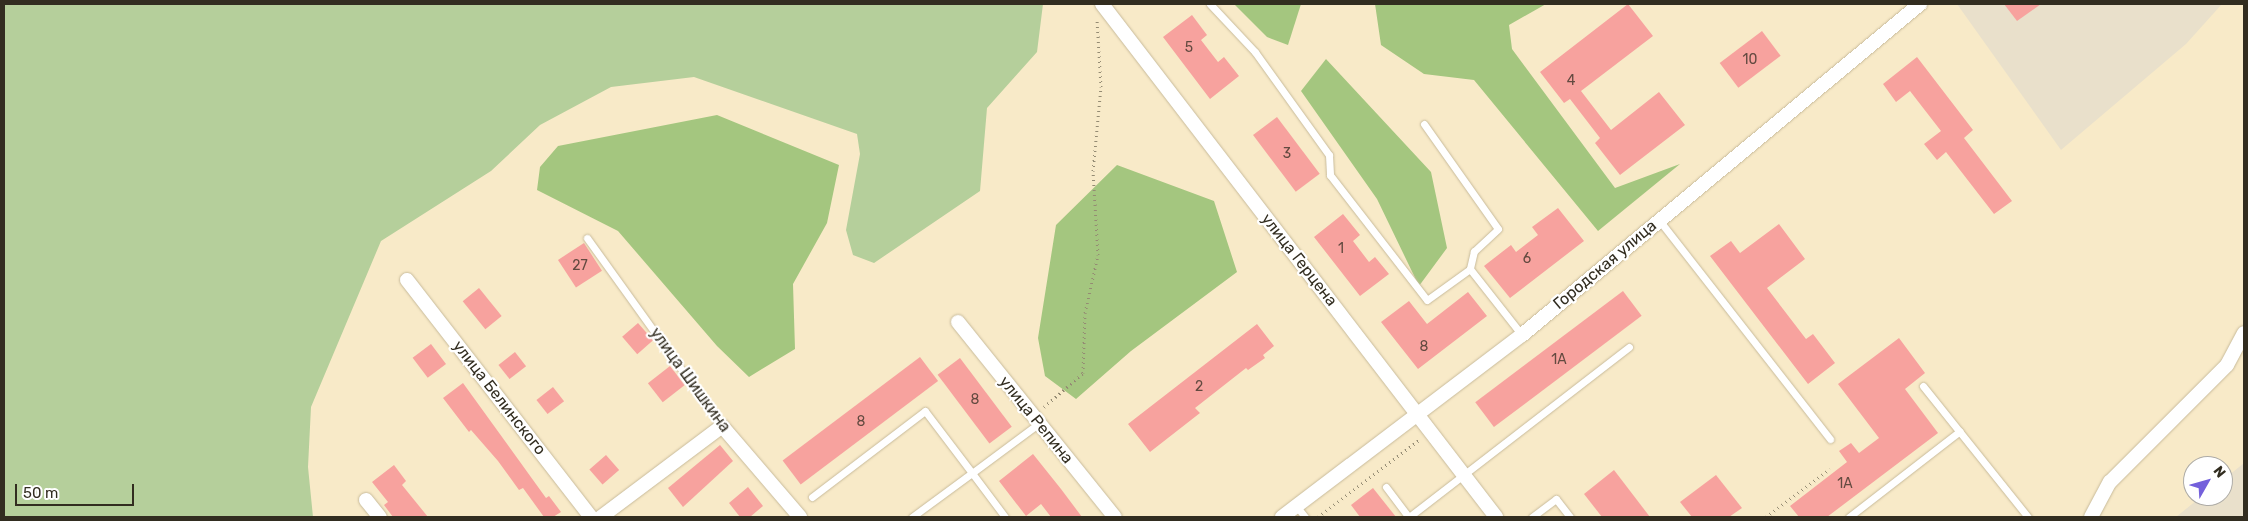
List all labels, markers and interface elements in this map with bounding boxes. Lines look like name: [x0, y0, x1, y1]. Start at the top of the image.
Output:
house number: 5: [1185, 40, 1193, 56]
house number: 10: [1743, 52, 1757, 68]
house number: 4: [1567, 73, 1575, 89]
house number: 3: [1283, 146, 1291, 162]
street label: улица Герцена: [1257, 210, 1341, 310]
street label: Городская улица: [1550, 216, 1660, 314]
house number: 1: [1338, 241, 1344, 257]
house number: 6: [1523, 251, 1531, 267]
house number: 27: [572, 258, 588, 274]
street label: улица Шишкина: [646, 324, 734, 436]
street label: улица Белинского: [448, 337, 550, 459]
house number: 8: [1420, 339, 1428, 355]
house number: 1А: [1551, 352, 1567, 368]
street label: улица Репина: [995, 372, 1077, 468]
house number: 2: [1195, 379, 1203, 395]
house number: 8: [971, 392, 979, 408]
house number: 8: [857, 414, 865, 430]
north arrow: [2183, 456, 2233, 506]
text: N: [2210, 463, 2229, 481]
scale bar: [18, 474, 136, 506]
house number: 1А: [1837, 476, 1853, 492]
text: 50 m: [23, 484, 58, 502]

